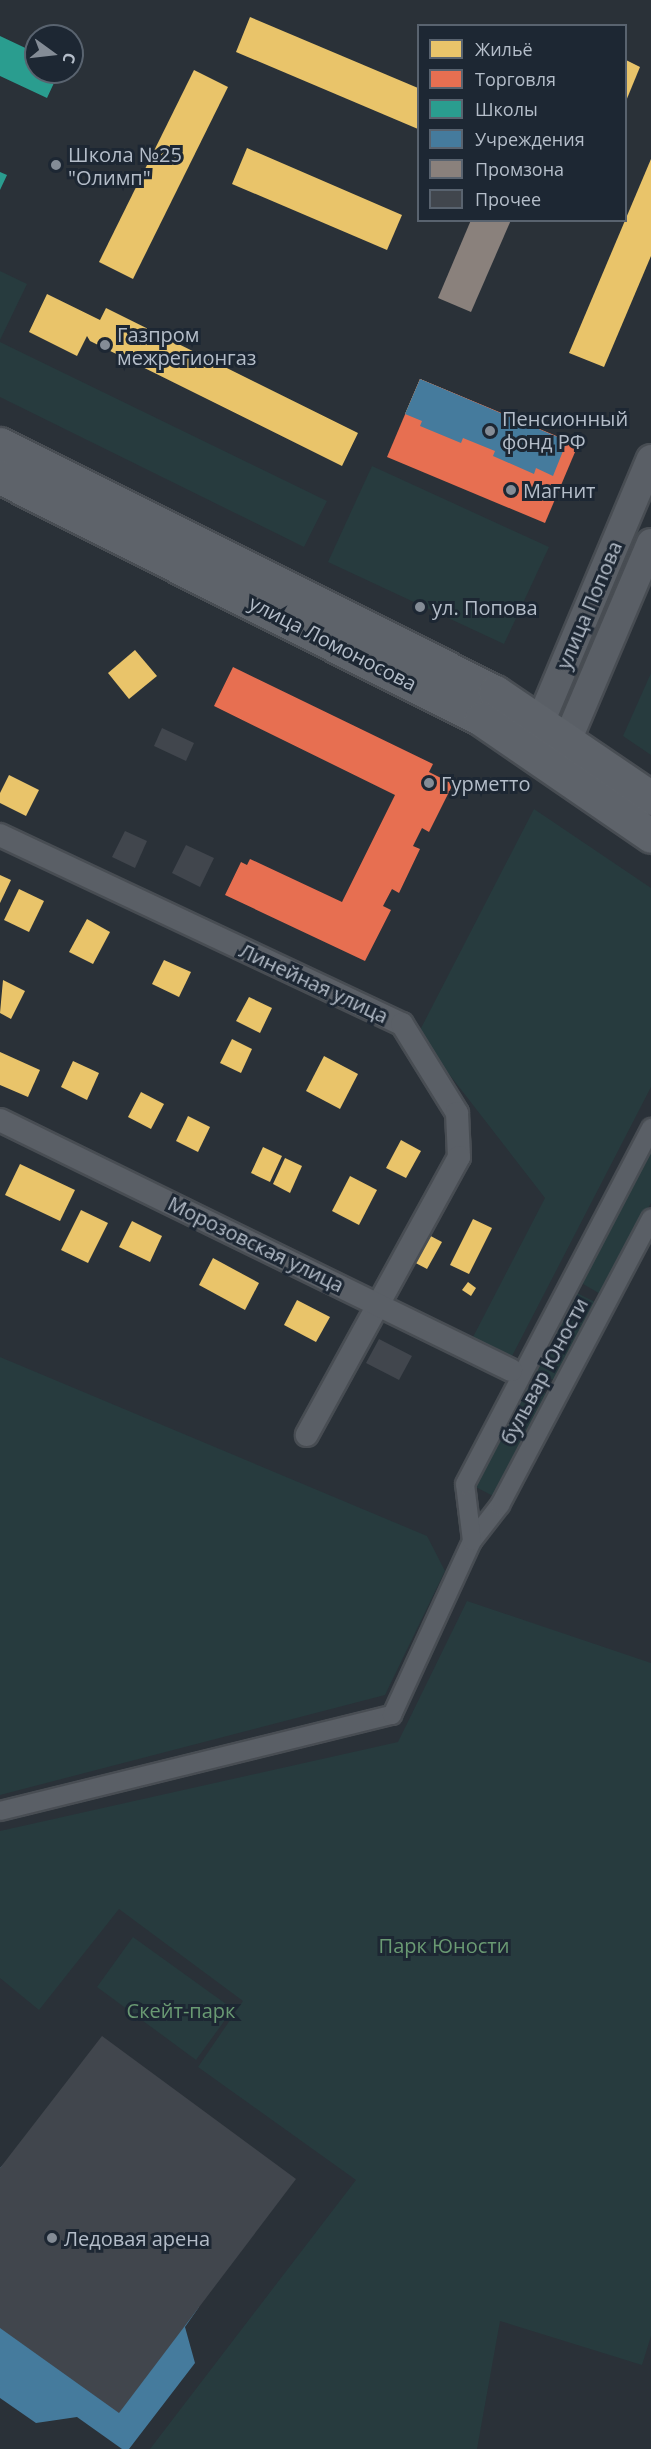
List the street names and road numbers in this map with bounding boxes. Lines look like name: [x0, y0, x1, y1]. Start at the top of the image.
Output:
street label: улица Попова: [551, 537, 627, 673]
street label: улица Ломоносова: [245, 590, 421, 696]
street label: Линейная улица: [236, 938, 392, 1028]
street label: Морозовская улица: [164, 1191, 348, 1297]
street label: бульвар Юности: [495, 1294, 593, 1448]

